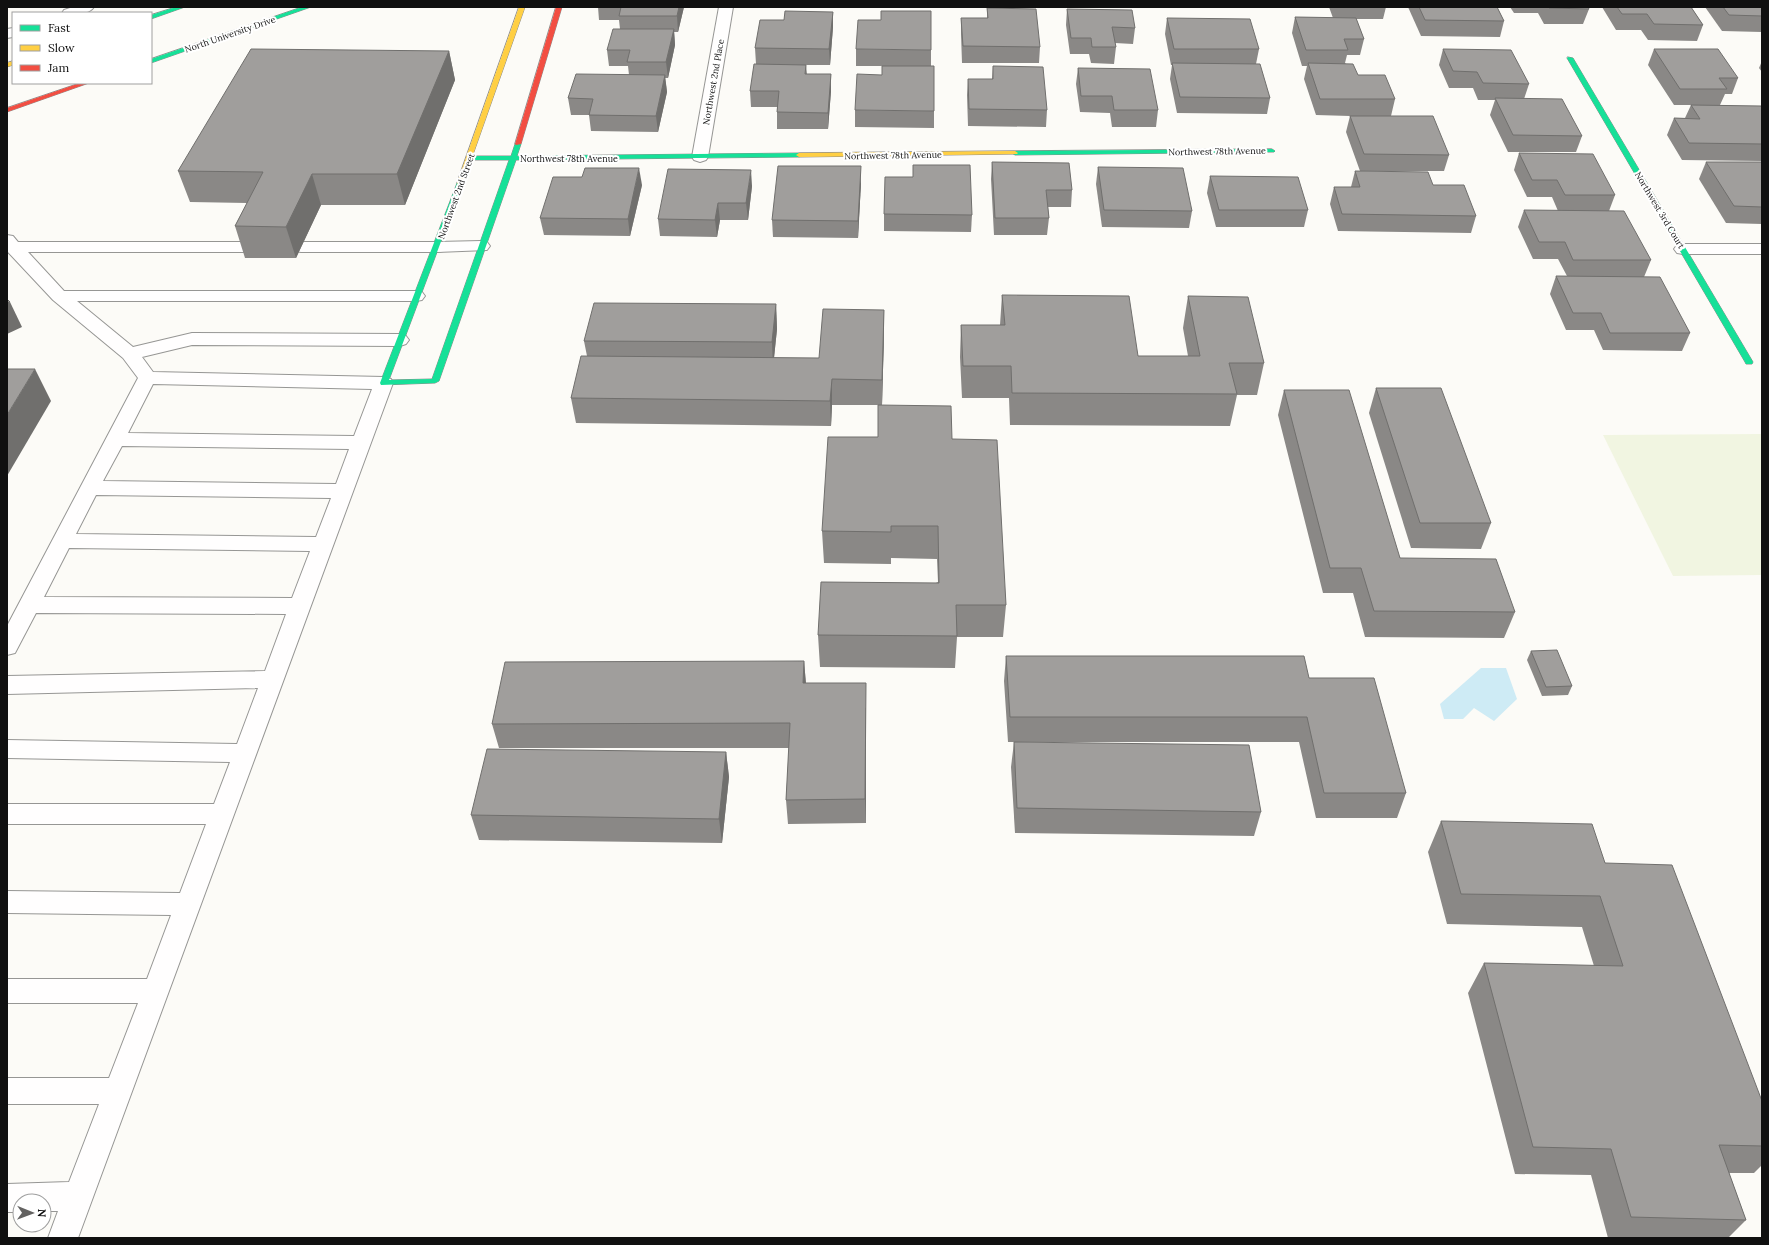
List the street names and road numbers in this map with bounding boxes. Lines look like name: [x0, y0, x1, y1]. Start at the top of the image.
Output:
street label: North University Drive: [183, 13, 277, 55]
street label: Northwest 2nd Place: [700, 38, 726, 126]
street label: Northwest 78th Avenue: [1168, 145, 1266, 157]
street label: Northwest 78th Avenue: [844, 149, 942, 161]
street label: Northwest 2nd Street: [435, 151, 477, 240]
street label: Northwest 78th Avenue: [520, 153, 618, 164]
street label: Northwest 3rd Court: [1633, 170, 1688, 251]

